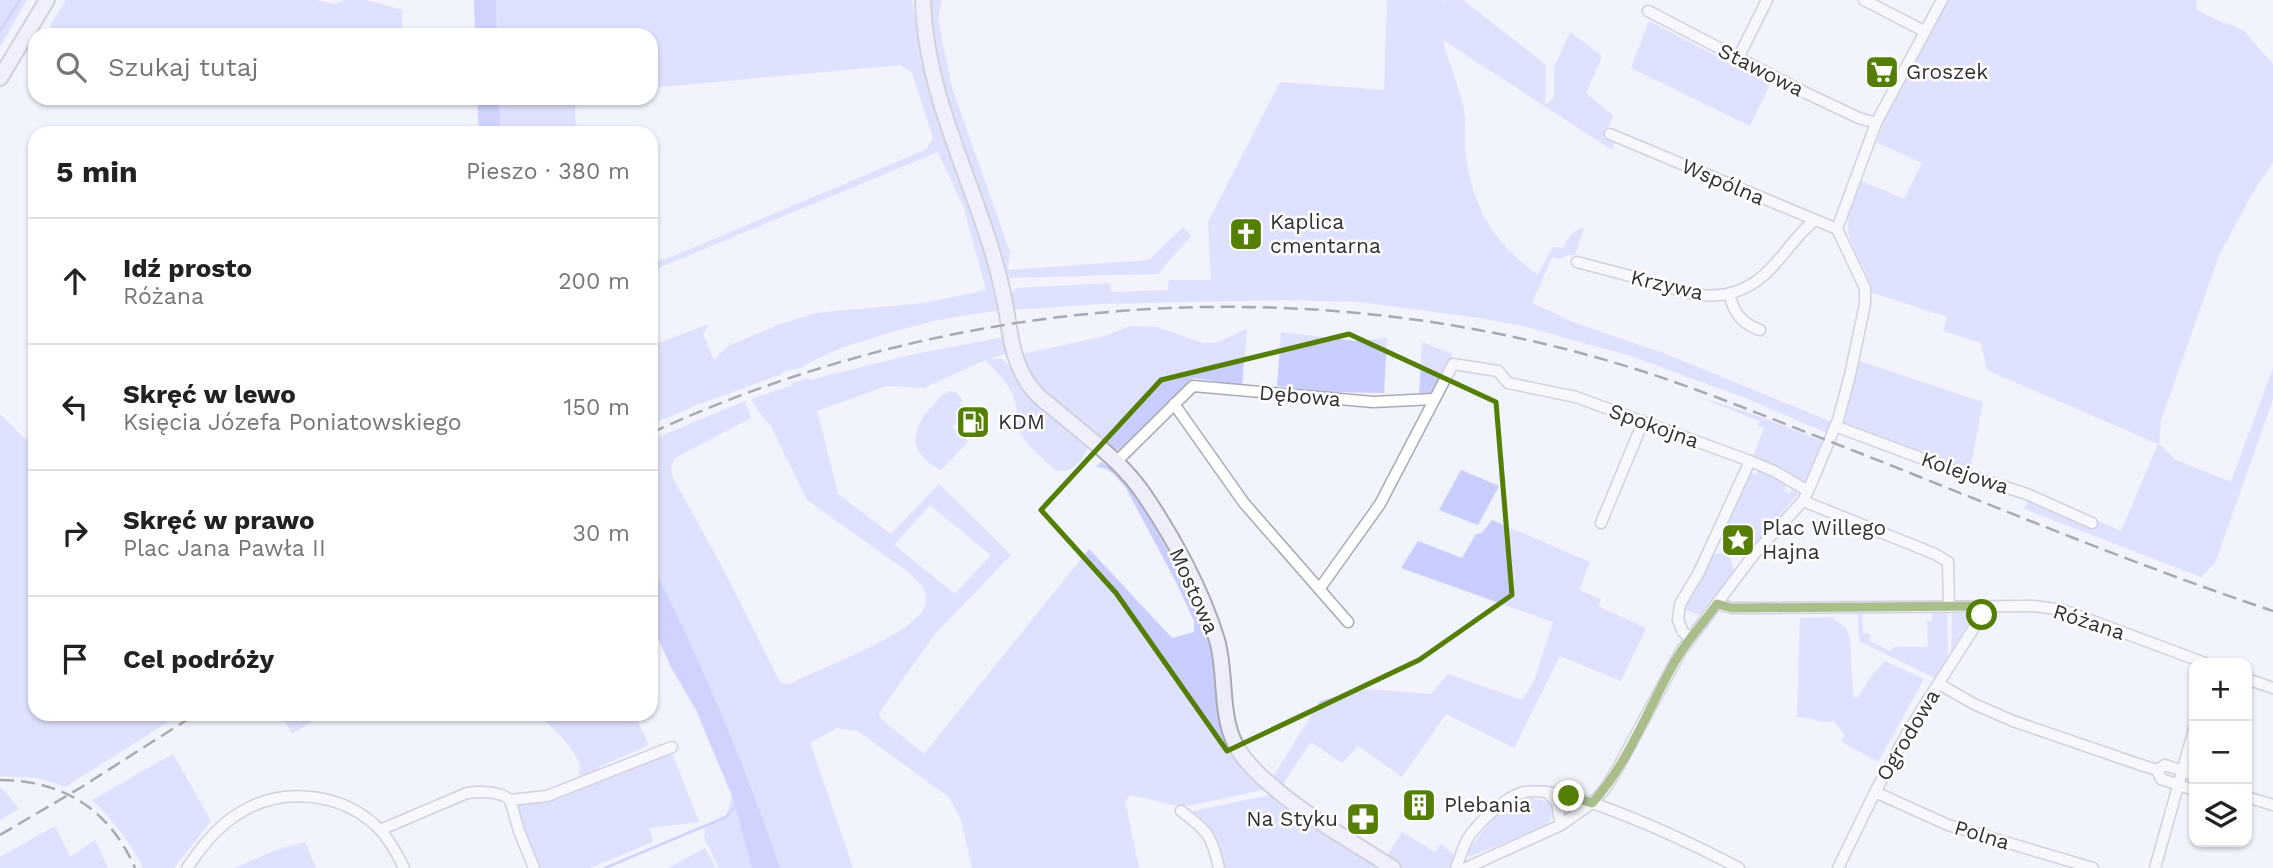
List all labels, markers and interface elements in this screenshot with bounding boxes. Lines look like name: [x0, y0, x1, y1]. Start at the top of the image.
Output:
search box: [28, 28, 658, 105]
street label: Stawowa: [1714, 37, 1808, 102]
icon: search: [52, 48, 90, 86]
text: Szukaj tutaj: [108, 52, 258, 82]
supermarket icon: Groszek: [1863, 53, 1901, 91]
place label: Groszek: [1906, 59, 1988, 84]
street label: Wspólna: [1678, 153, 1769, 210]
text: 5 min: [56, 154, 138, 189]
text: Pieszo · 380 m: [466, 158, 630, 185]
place label: Kaplica cmentarna: [1270, 209, 1381, 258]
church icon: Kaplica cmentarna: [1227, 215, 1265, 253]
text: Idź prosto: [123, 253, 252, 283]
icon: ahead: [56, 262, 94, 300]
street label: Krzywa: [1628, 264, 1706, 305]
text: 200 m: [558, 268, 630, 295]
text: Różana: [123, 283, 204, 310]
text: Skręć w lewo: [123, 379, 296, 409]
street label: Dębowa: [1258, 379, 1342, 412]
icon: left: [56, 388, 94, 426]
text: 150 m: [564, 394, 630, 421]
street label: Spokojna: [1606, 398, 1703, 453]
fuel station icon: KDM: [954, 403, 992, 441]
text: Księcia Józefa Poniatowskiego: [123, 409, 462, 436]
place label: KDM: [998, 409, 1045, 434]
street label: Kolejowa: [1918, 446, 2012, 499]
text: Skręć w prawo: [123, 505, 315, 535]
icon: right: [56, 514, 94, 552]
place label: Plac Willego Hajna: [1762, 515, 1886, 564]
text: 30 m: [573, 520, 630, 547]
place icon: Plac Willego Hajna: [1719, 521, 1757, 559]
text: Plac Jana Pawła II: [123, 535, 326, 562]
street label: Mostowa: [1164, 544, 1225, 638]
street label: Różana: [2050, 598, 2128, 645]
route start: [1966, 599, 1997, 630]
icon: arrive: [56, 640, 94, 678]
text: Cel podróży: [123, 644, 274, 674]
map controls: [2189, 658, 2252, 847]
button: +: [2189, 658, 2252, 721]
street label: Ogrodowa: [1870, 684, 1945, 785]
button: −: [2189, 721, 2252, 784]
route end: [1553, 780, 1584, 811]
button: layers: [2189, 784, 2252, 847]
building icon: Plebania: [1400, 786, 1438, 824]
place label: Plebania: [1444, 792, 1531, 817]
pharmacy icon: Na Styku: [1344, 800, 1382, 838]
place label: Na Styku: [1246, 806, 1338, 831]
street label: Polna: [1951, 814, 2013, 855]

